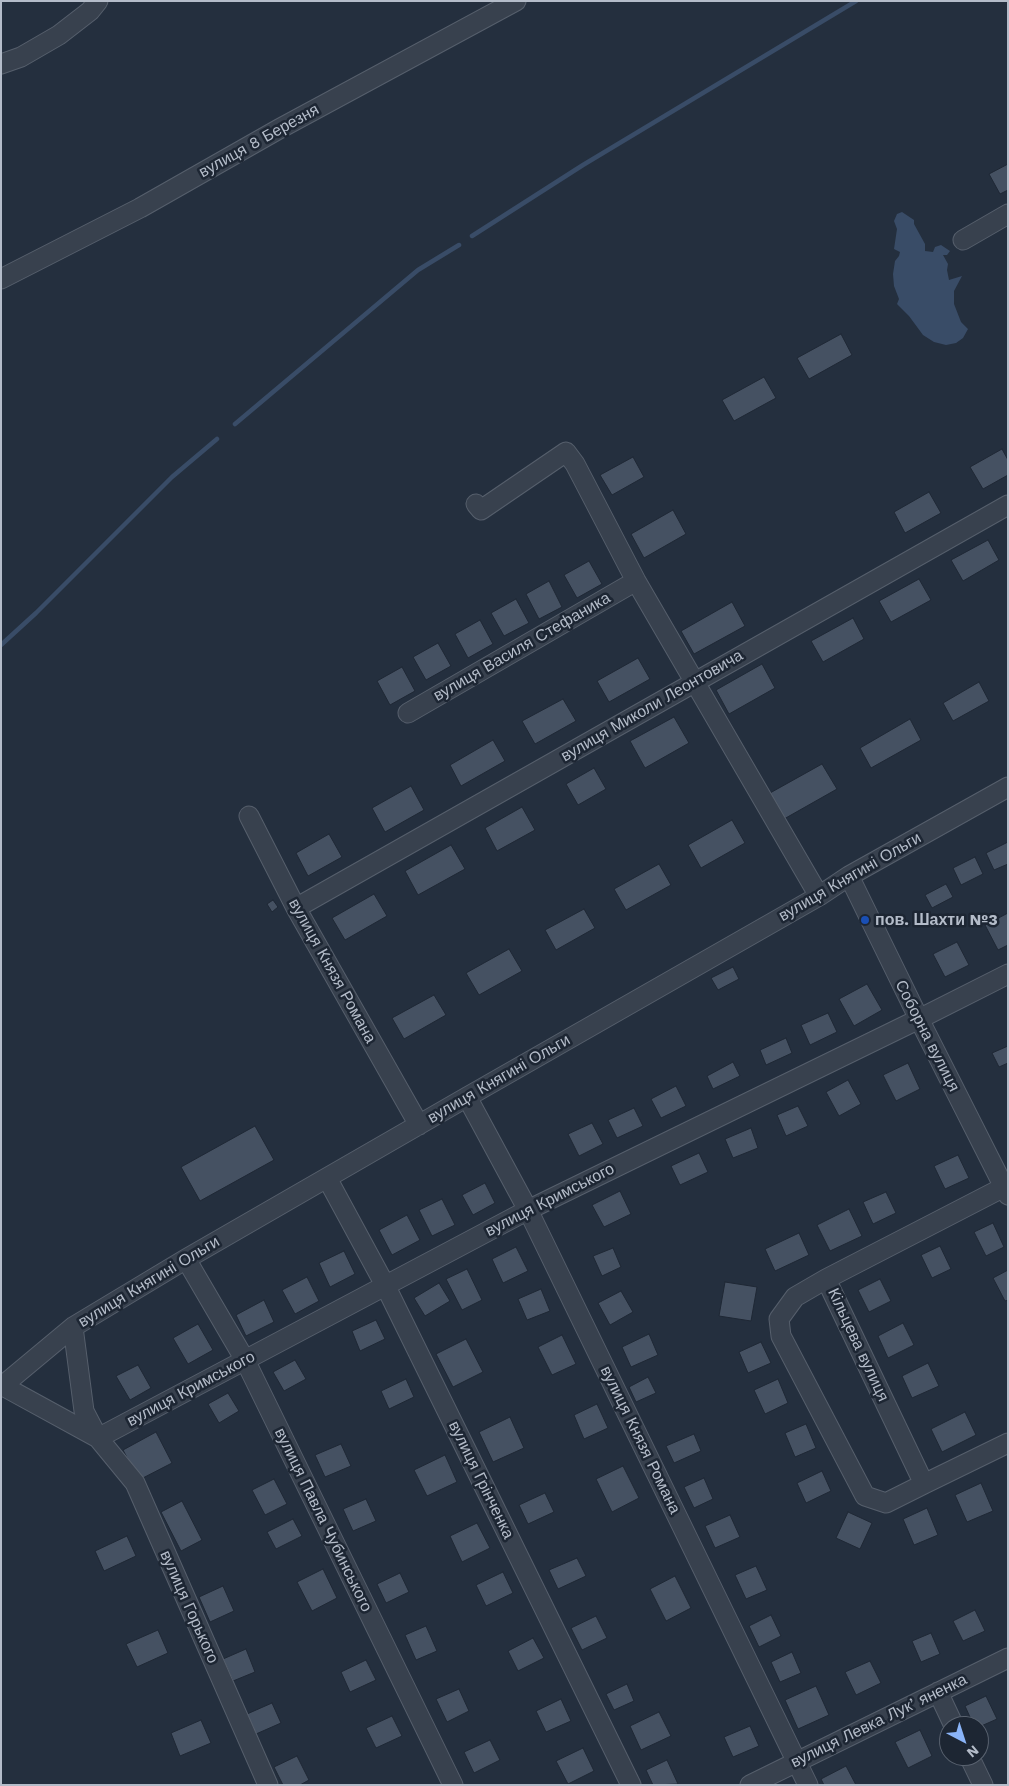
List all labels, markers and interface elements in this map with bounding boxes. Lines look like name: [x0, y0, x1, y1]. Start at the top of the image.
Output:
street label: вулиця 8 Березня: [196, 100, 322, 182]
street label: вулиця Василя Стефаника: [430, 588, 614, 706]
street label: вулиця Миколи Леонтовича: [558, 646, 746, 766]
street label: вулиця Княгині Ольги: [775, 828, 925, 926]
street label: вулиця Князя Романа: [284, 895, 380, 1047]
place label: пов. Шахти №3: [875, 910, 998, 930]
marker: пов. Шахти №3: [859, 914, 871, 926]
street label: Соборна вулиця: [891, 977, 963, 1095]
street label: вулиця Княгині Ольги: [424, 1030, 574, 1128]
street label: вулиця Кримського: [482, 1159, 618, 1241]
street label: вулиця Княгині Ольги: [75, 1232, 223, 1332]
street label: Кільцева вулиця: [823, 1285, 893, 1405]
street label: вулиця Кримського: [124, 1347, 258, 1431]
street label: вулиця Князя Романа: [596, 1363, 684, 1517]
street label: вулиця Грінченка: [444, 1418, 518, 1542]
street label: вулиця Павла Чубинського: [270, 1425, 376, 1615]
street label: вулиця Горького: [156, 1548, 222, 1666]
street label: вулиця Левка Лукʼяненка: [788, 1670, 970, 1772]
north arrow: [939, 1716, 989, 1766]
text: N: [964, 1742, 982, 1761]

